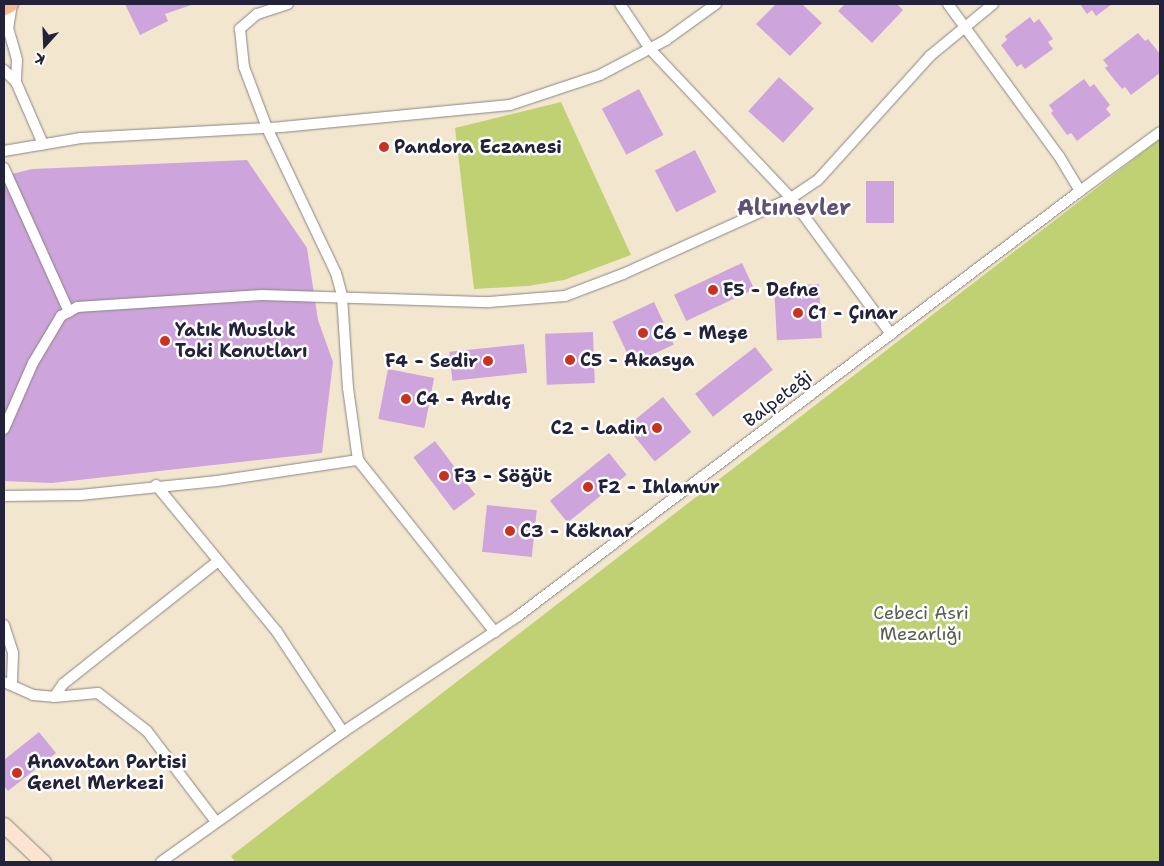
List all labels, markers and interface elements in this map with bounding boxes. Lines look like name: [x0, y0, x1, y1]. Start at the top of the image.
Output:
north arrow: [20, 20, 70, 70]
text: K: [32, 49, 47, 69]
place label: Pandora Eczanesi: [394, 136, 562, 158]
marker: Pandora Eczanesi: [378, 141, 390, 153]
district label: Altınevler: [737, 195, 851, 221]
place label: F5 - Defne: [723, 279, 819, 301]
marker: F5 - Defne: [707, 284, 719, 296]
place label: C1 - Çınar: [808, 302, 898, 324]
marker: C1 - Çınar: [792, 307, 804, 319]
place label: Yatık Musluk Toki Konutları: [175, 320, 307, 362]
place label: C6 - Meşe: [653, 322, 748, 344]
marker: C6 - Meşe: [637, 327, 649, 339]
marker: Yatık Musluk Toki Konutları: [159, 335, 171, 347]
place label: C5 - Akasya: [580, 349, 694, 371]
place label: F4 - Sedir: [385, 350, 478, 372]
marker: C5 - Akasya: [564, 354, 576, 366]
marker: F4 - Sedir: [482, 355, 494, 367]
street label: Balpeteği: [739, 366, 817, 432]
place label: C4 - Ardıç: [416, 388, 511, 410]
marker: C4 - Ardıç: [400, 393, 412, 405]
place label: C2 - Ladin: [550, 417, 647, 439]
marker: C2 - Ladin: [651, 422, 663, 434]
place label: F3 - Söğüt: [454, 465, 552, 487]
marker: F3 - Söğüt: [438, 470, 450, 482]
place label: F2 - Ihlamur: [598, 476, 720, 498]
marker: F2 - Ihlamur: [582, 481, 594, 493]
place label: C3 - Köknar: [520, 520, 634, 542]
marker: C3 - Köknar: [504, 525, 516, 537]
park label: Cebeci Asri Mezarlığı: [873, 603, 969, 646]
place label: Anavatan Partisi Genel Merkezi: [27, 752, 187, 794]
marker: Anavatan Partisi Genel Merkezi: [11, 767, 23, 779]

